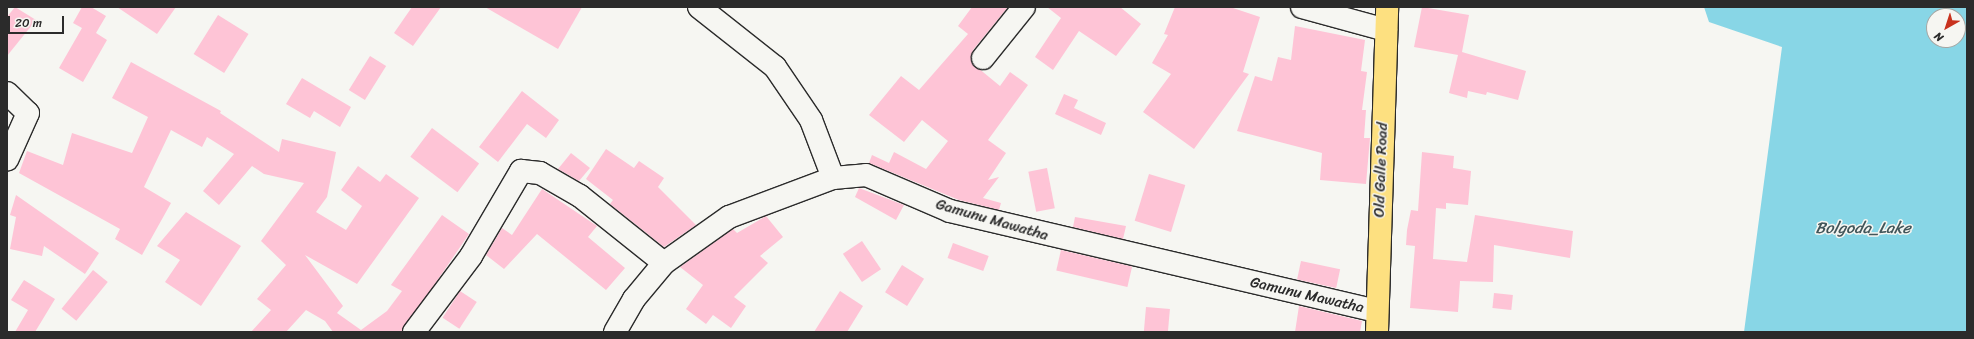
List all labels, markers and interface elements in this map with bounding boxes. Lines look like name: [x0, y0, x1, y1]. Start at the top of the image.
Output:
scale bar: [10, 8, 66, 34]
north arrow: [1926, 8, 1966, 48]
text: 20 m: [15, 12, 42, 34]
text: N: [1930, 27, 1948, 47]
street label: Old Galle Road: [1370, 122, 1392, 218]
street label: Gamunu Mawatha: [934, 195, 1050, 245]
water label: Bolgoda_Lake: [1815, 218, 1911, 238]
street label: Gamunu Mawatha: [1248, 273, 1366, 317]

